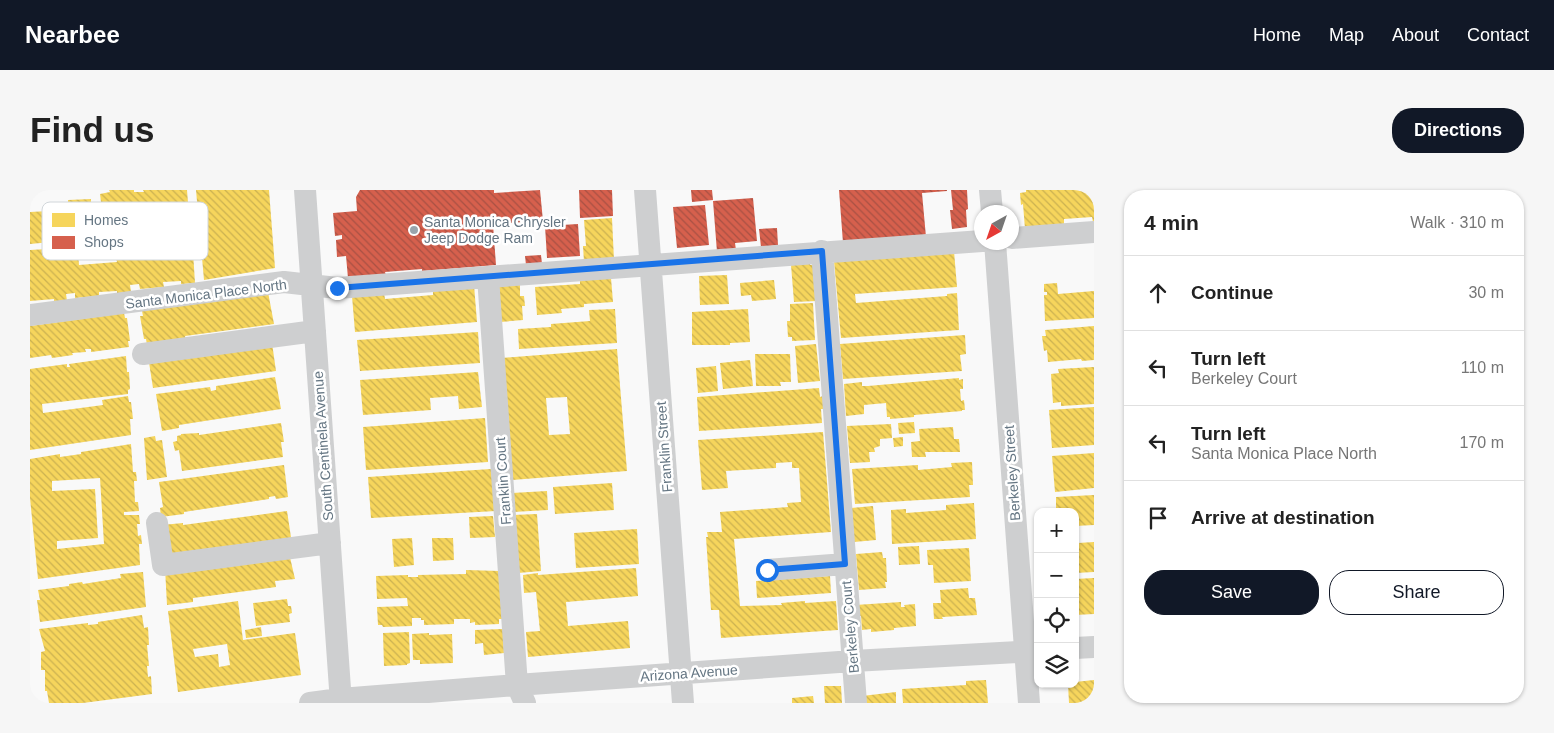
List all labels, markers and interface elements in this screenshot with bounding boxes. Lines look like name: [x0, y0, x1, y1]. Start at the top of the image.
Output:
text: Nearbee: [25, 21, 120, 48]
text: Home: [1253, 25, 1301, 45]
text: Map: [1329, 25, 1364, 45]
text: About: [1392, 25, 1439, 45]
text: Contact: [1467, 25, 1529, 45]
button: Directions: [1392, 108, 1524, 153]
text: Find us: [30, 110, 154, 149]
legend: [42, 202, 208, 260]
north arrow: [974, 205, 1019, 250]
text: 4 min: [1144, 211, 1199, 234]
text: Homes: [84, 212, 128, 228]
place label: Santa Monica Chrysler Jeep Dodge Ram: [424, 214, 566, 246]
text: Walk · 310 m: [1410, 214, 1504, 231]
marker: Santa Monica Chrysler Jeep Dodge Ram: [408, 224, 420, 236]
text: Shops: [84, 234, 124, 250]
street label: Santa Monica Place North: [124, 276, 288, 312]
route end: [326, 277, 349, 300]
icon: ahead: [1144, 279, 1172, 307]
text: Continue: [1191, 282, 1273, 303]
text: 30 m: [1468, 284, 1504, 301]
text: Turn left: [1191, 348, 1266, 369]
icon: left: [1144, 354, 1172, 382]
text: 110 m: [1461, 359, 1504, 376]
street label: South Centinela Avenue: [310, 370, 336, 521]
text: Berkeley Court: [1191, 370, 1297, 387]
street label: Franklin Street: [653, 401, 675, 493]
text: Turn left: [1191, 423, 1266, 444]
street label: Berkeley Street: [1001, 425, 1023, 521]
icon: left: [1144, 429, 1172, 457]
text: 170 m: [1460, 434, 1504, 451]
street label: Franklin Court: [492, 436, 514, 525]
text: Santa Monica Place North: [1191, 445, 1377, 462]
icon: arrive: [1144, 504, 1172, 532]
text: Arrive at destination: [1191, 507, 1375, 528]
map controls: [1034, 508, 1079, 688]
button: +: [1034, 508, 1079, 553]
button: −: [1034, 553, 1079, 598]
route start: [756, 559, 779, 582]
button: Save: [1144, 570, 1319, 615]
button: Share: [1329, 570, 1504, 615]
street label: Berkeley Court: [838, 580, 862, 674]
button: locate: [1034, 598, 1079, 643]
button: layers: [1034, 643, 1079, 688]
street label: Arizona Avenue: [640, 662, 739, 684]

